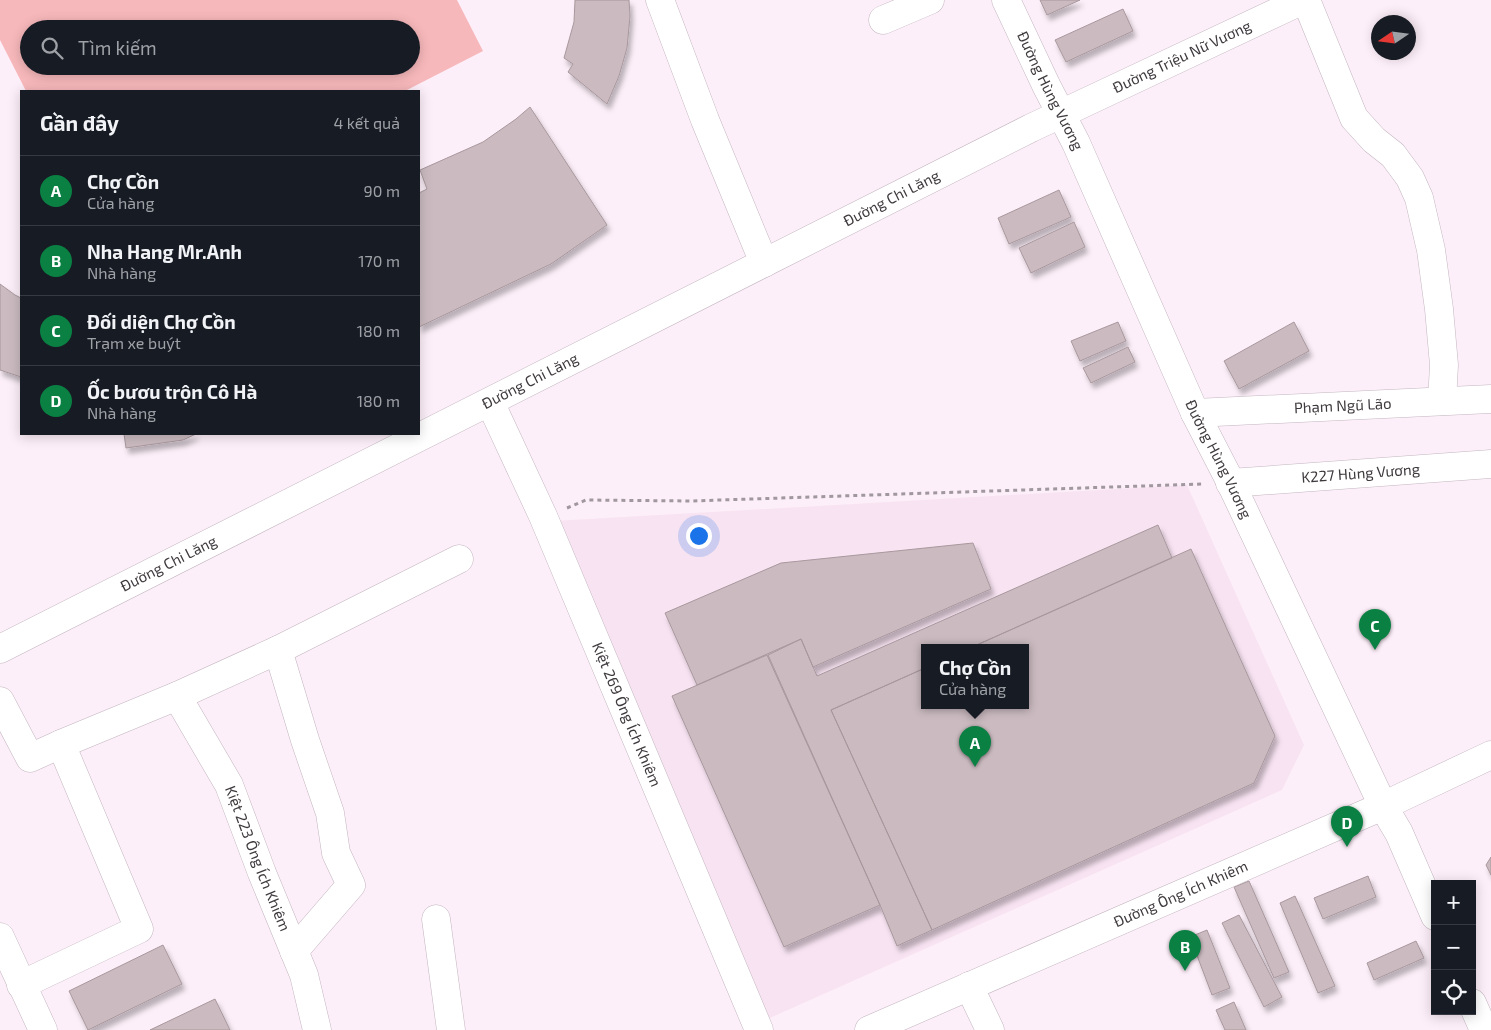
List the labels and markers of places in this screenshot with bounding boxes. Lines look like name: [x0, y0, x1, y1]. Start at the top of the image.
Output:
pin: C: [1359, 609, 1391, 650]
pin: A: [959, 726, 991, 767]
pin: D: [1331, 806, 1363, 847]
pin: B: [1169, 930, 1201, 971]

